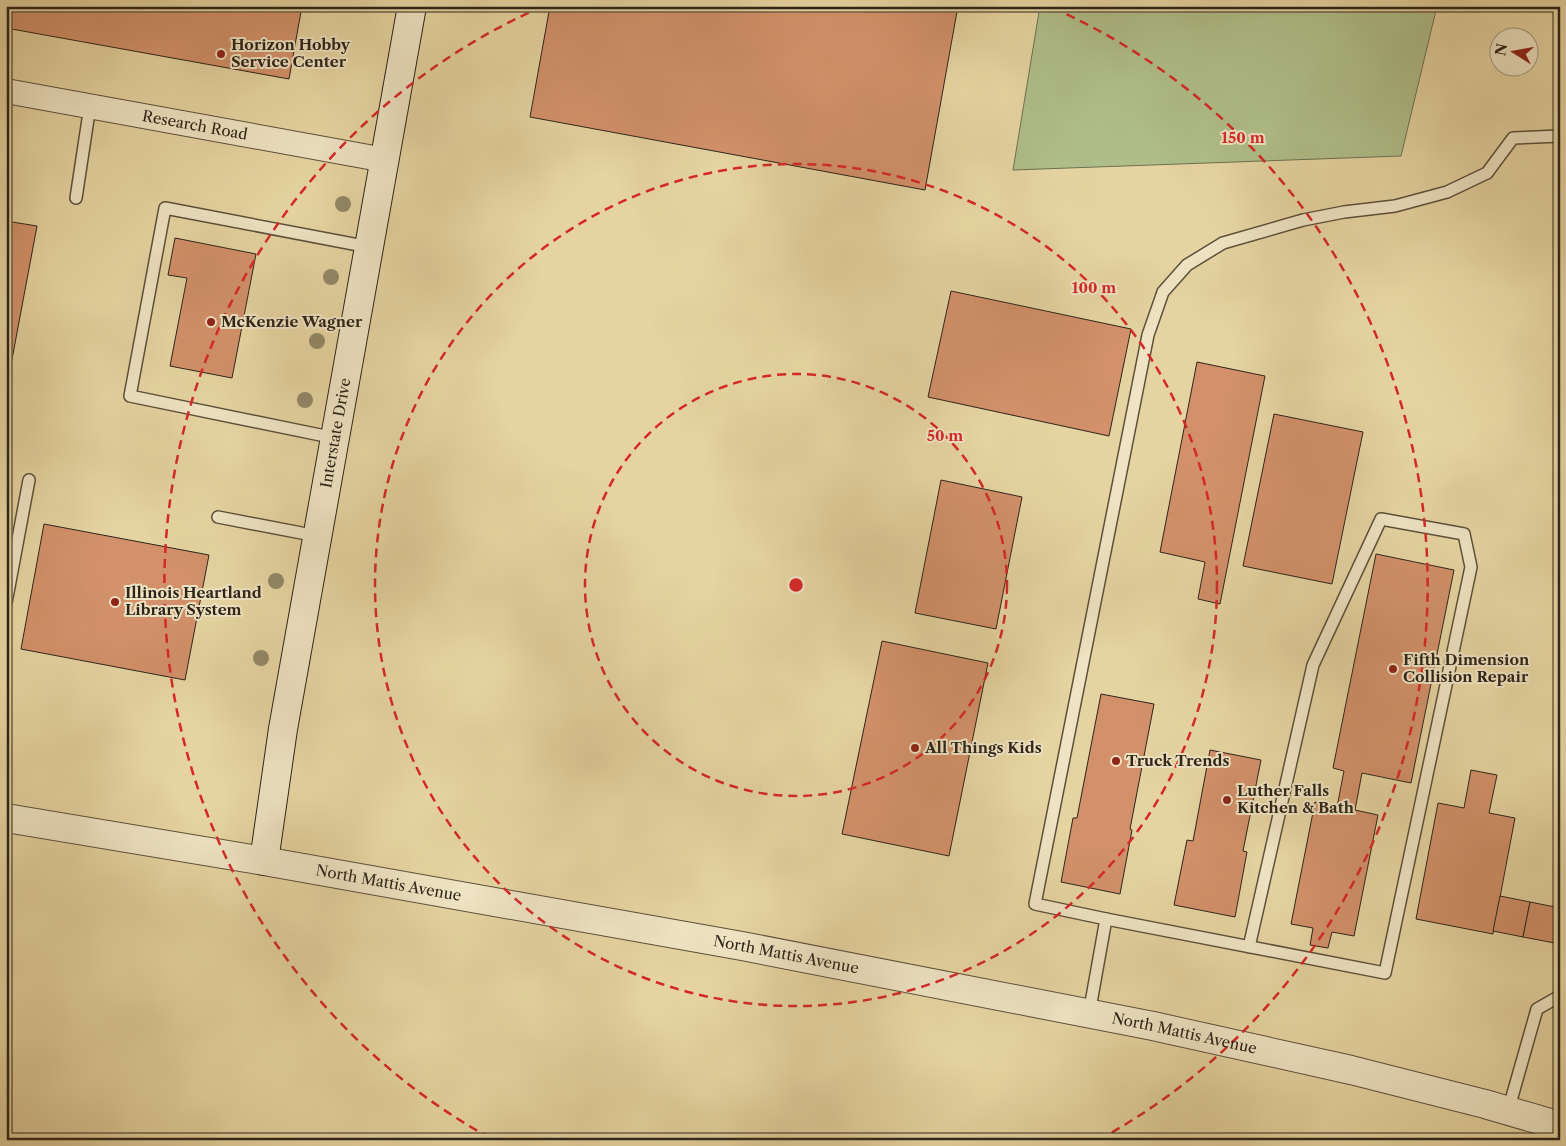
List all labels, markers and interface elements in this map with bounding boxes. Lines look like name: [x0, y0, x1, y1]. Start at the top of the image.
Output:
north arrow: [1488, 28, 1538, 78]
place label: Horizon Hobby Service Center: [231, 35, 351, 71]
text: N: [1491, 42, 1511, 57]
marker: Horizon Hobby Service Center: [215, 48, 227, 60]
street label: Research Road: [141, 106, 249, 144]
text: 150 m: [1221, 128, 1265, 147]
text: 100 m: [1072, 278, 1116, 297]
place label: McKenzie Wagner: [221, 312, 363, 331]
marker: McKenzie Wagner: [205, 316, 217, 328]
street label: Interstate Drive: [316, 376, 354, 490]
text: 50 m: [927, 426, 963, 445]
centre of rings: [787, 576, 805, 594]
place label: Illinois Heartland Library System: [125, 583, 262, 619]
marker: Illinois Heartland Library System: [109, 596, 121, 608]
place label: Fifth Dimension Collision Repair: [1403, 650, 1530, 686]
marker: Fifth Dimension Collision Repair: [1387, 663, 1399, 675]
place label: All Things Kids: [924, 738, 1042, 757]
marker: All Things Kids: [909, 742, 921, 754]
place label: Truck Trends: [1126, 751, 1229, 770]
marker: Truck Trends: [1110, 755, 1122, 767]
place label: Luther Falls Kitchen & Bath: [1237, 781, 1355, 817]
marker: Luther Falls Kitchen & Bath: [1221, 794, 1233, 806]
street label: North Mattis Avenue: [314, 860, 463, 905]
street label: North Mattis Avenue: [712, 931, 861, 978]
street label: North Mattis Avenue: [1110, 1008, 1259, 1058]

